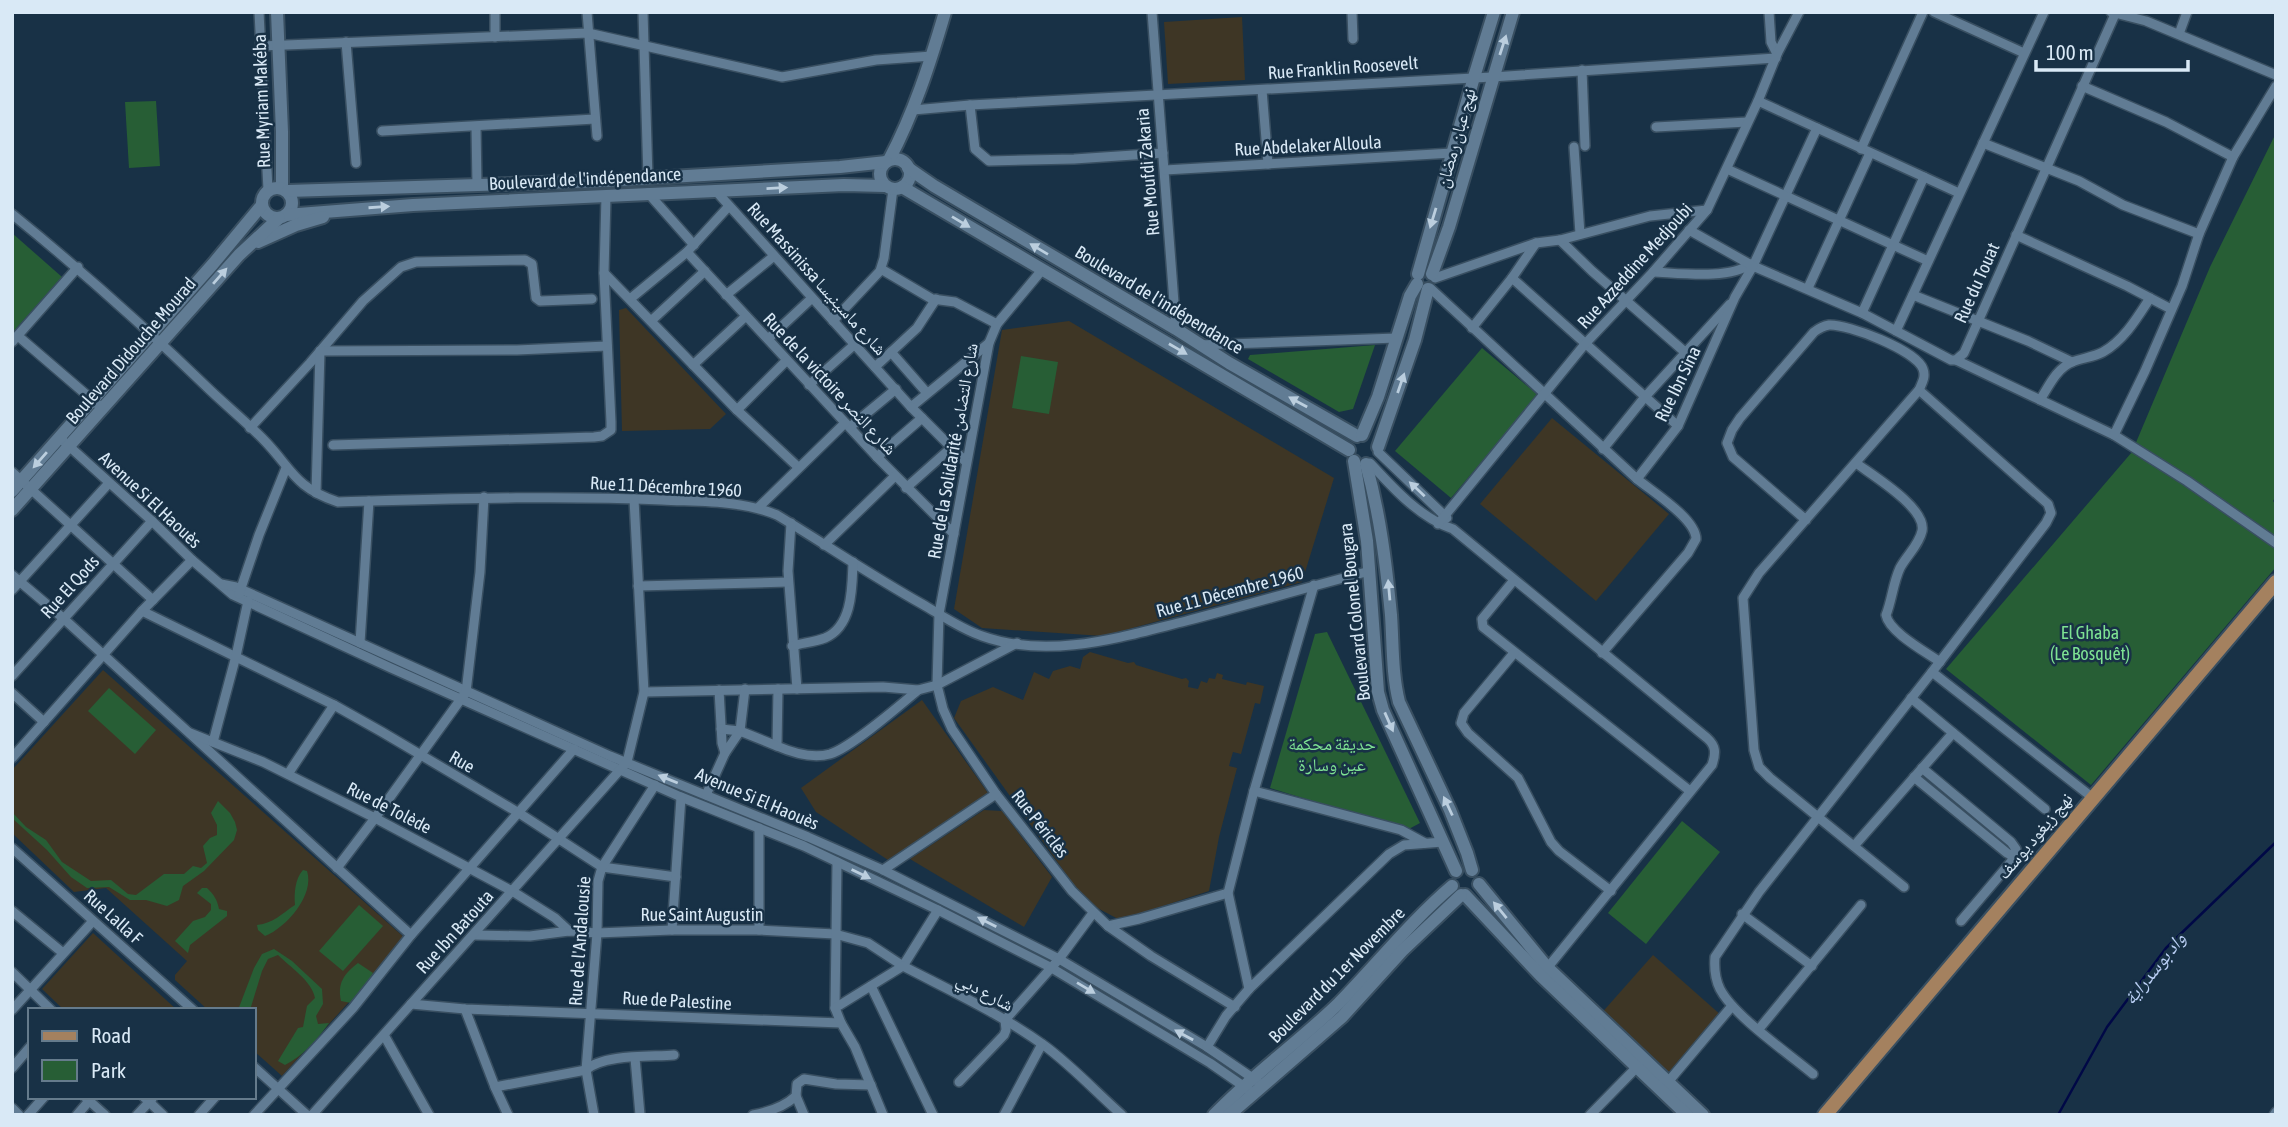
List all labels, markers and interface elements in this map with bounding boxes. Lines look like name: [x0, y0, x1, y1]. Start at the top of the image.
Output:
scale bar: [2036, 28, 2188, 72]
street label: Rue Myriam Makéba: [249, 34, 274, 168]
one-way arrow: [1498, 34, 1509, 55]
text: 100 m: [2046, 40, 2094, 64]
street label: Rue Franklin Roosevelt: [1267, 52, 1419, 83]
street label: نهج عبان رمضان: [1431, 86, 1482, 191]
street label: Rue Moufdi Zakaria: [1131, 107, 1164, 237]
street label: Rue Abdelaker Alloula: [1234, 131, 1382, 160]
street label: Boulevard de l'indépendance: [488, 163, 682, 194]
one-way arrow: [766, 182, 788, 193]
street label: Rue Massinissa شارع ماسينيسا: [743, 198, 891, 360]
street label: Rue Azzeddine Medjoubi: [1573, 199, 1696, 333]
one-way arrow: [368, 201, 390, 212]
one-way arrow: [1427, 208, 1437, 229]
one-way arrow: [952, 216, 971, 228]
street label: Rue du Touat: [1950, 239, 2004, 326]
street label: Boulevard de l'indépendance: [1071, 241, 1247, 358]
one-way arrow: [1030, 242, 1049, 255]
one-way arrow: [212, 267, 228, 285]
street label: Boulevard Didouche Mourad: [61, 273, 200, 428]
street label: Rue de la victoire شارع النصر: [758, 308, 902, 460]
street label: Rue de la Solidarité شارع التضامن: [923, 341, 983, 561]
one-way arrow: [1169, 343, 1188, 356]
street label: Rue Ibn Sina: [1650, 343, 1705, 425]
one-way arrow: [1396, 372, 1407, 393]
one-way arrow: [1288, 396, 1308, 408]
street label: Avenue Si El Haouès: [95, 447, 206, 552]
one-way arrow: [32, 451, 48, 469]
street label: Rue 11 Décembre 1960: [590, 472, 742, 501]
one-way arrow: [1409, 482, 1426, 498]
street label: Boulevard Colonel Bougara: [1335, 522, 1374, 702]
street label: Rue El Qods: [36, 551, 103, 622]
street label: Rue 11 Décembre 1960: [1154, 562, 1306, 621]
one-way arrow: [1383, 579, 1394, 601]
park label: El Ghaba (Le Bosquêt): [2050, 622, 2130, 664]
one-way arrow: [1384, 711, 1395, 732]
park label: حديقة محكمة عين وسارة: [1288, 733, 1376, 776]
street label: Rue: [446, 746, 479, 777]
street label: Avenue Si El Haouès: [692, 763, 822, 834]
one-way arrow: [657, 773, 678, 784]
street label: Rue de Tolède: [343, 777, 435, 838]
street label: Rue Périclès: [1007, 786, 1073, 862]
street label: نهج زيغود يوسف: [1992, 788, 2078, 884]
one-way arrow: [1442, 796, 1454, 816]
one-way arrow: [851, 868, 871, 879]
street label: Rue de l'Andalousie: [564, 875, 595, 1007]
street label: Rue Lalla F: [80, 885, 147, 949]
street label: Rue Ibn Batouta: [412, 886, 498, 978]
one-way arrow: [1494, 901, 1508, 919]
street label: Boulevard du 1er Novembre: [1264, 902, 1409, 1047]
street label: Rue Saint Augustin: [640, 904, 764, 925]
one-way arrow: [977, 916, 997, 927]
water label: واد بوسدراية: [2118, 927, 2190, 1009]
street label: شارع دبي: [951, 968, 1017, 1019]
one-way arrow: [1076, 982, 1095, 995]
street label: Rue de Palestine: [622, 987, 732, 1014]
legend: [28, 1008, 256, 1099]
text: Road: [91, 1023, 131, 1047]
one-way arrow: [1175, 1029, 1194, 1041]
text: Park: [91, 1058, 126, 1082]

